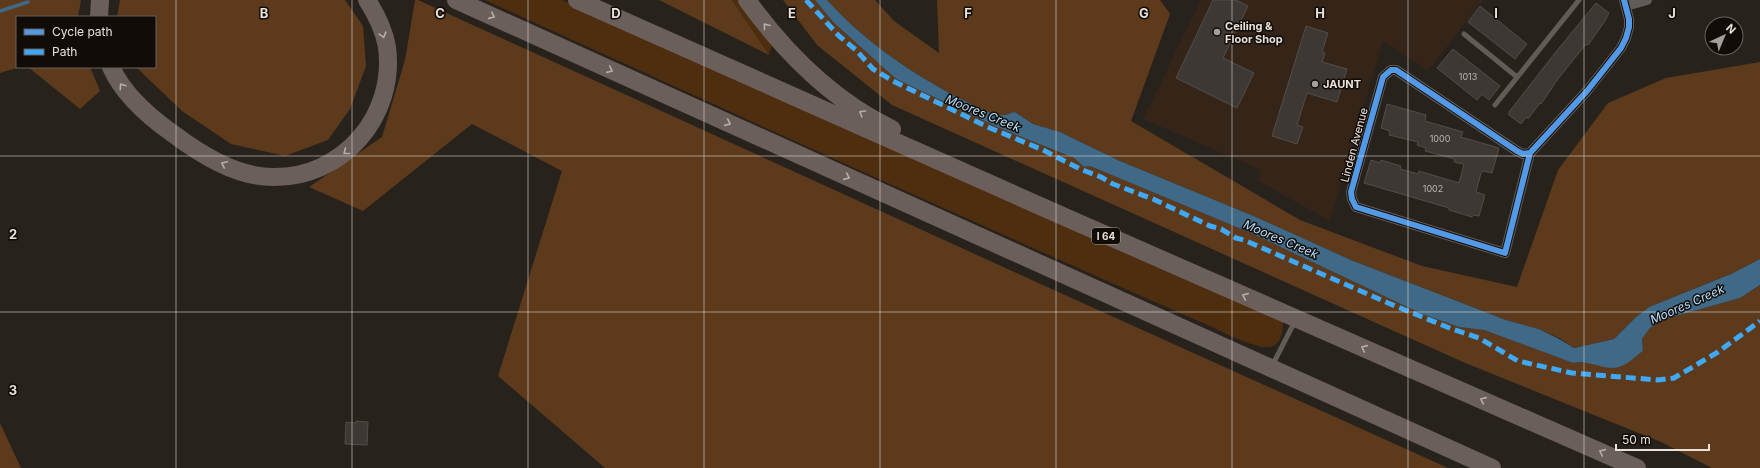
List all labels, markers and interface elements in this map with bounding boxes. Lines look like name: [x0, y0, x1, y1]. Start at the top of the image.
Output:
text: B: [260, 5, 269, 21]
text: C: [435, 5, 445, 21]
text: D: [611, 5, 621, 21]
text: E: [788, 5, 796, 21]
text: F: [964, 5, 972, 21]
text: G: [1139, 5, 1149, 21]
text: H: [1315, 5, 1325, 21]
text: I: [1494, 5, 1498, 21]
text: J: [1668, 5, 1676, 21]
one-way arrow: [487, 11, 495, 19]
legend: [16, 16, 156, 68]
north arrow: [1704, 16, 1744, 56]
place label: Ceiling & Floor Shop: [1225, 19, 1283, 46]
text: N: [1723, 21, 1739, 37]
one-way arrow: [764, 23, 771, 30]
text: Cycle path: [52, 24, 113, 39]
marker: Ceiling & Floor Shop: [1212, 27, 1222, 37]
one-way arrow: [378, 31, 387, 38]
text: Path: [52, 44, 77, 59]
one-way arrow: [606, 65, 613, 73]
house number: 1013: [1459, 71, 1478, 82]
place label: JAUNT: [1323, 77, 1361, 91]
marker: JAUNT: [1310, 79, 1320, 89]
one-way arrow: [120, 83, 127, 90]
water label: Moores Creek: [943, 91, 1023, 135]
street label: Linden Avenue: [1337, 106, 1371, 184]
one-way arrow: [859, 110, 866, 117]
one-way arrow: [724, 118, 732, 126]
house number: 1000: [1430, 133, 1451, 144]
one-way arrow: [343, 147, 350, 154]
one-way arrow: [221, 161, 228, 169]
one-way arrow: [842, 172, 850, 180]
house number: 1002: [1423, 183, 1443, 194]
water label: Moores Creek: [1241, 217, 1321, 262]
text: 2: [9, 226, 17, 242]
road number: I 64: [1092, 228, 1120, 244]
water label: Moores Creek: [1648, 281, 1727, 327]
one-way arrow: [1241, 293, 1249, 301]
one-way arrow: [1360, 345, 1368, 353]
text: 3: [9, 382, 17, 398]
one-way arrow: [1479, 397, 1487, 405]
scale bar: [1616, 426, 1709, 452]
text: 50 m: [1622, 432, 1651, 447]
one-way arrow: [1598, 449, 1605, 457]

